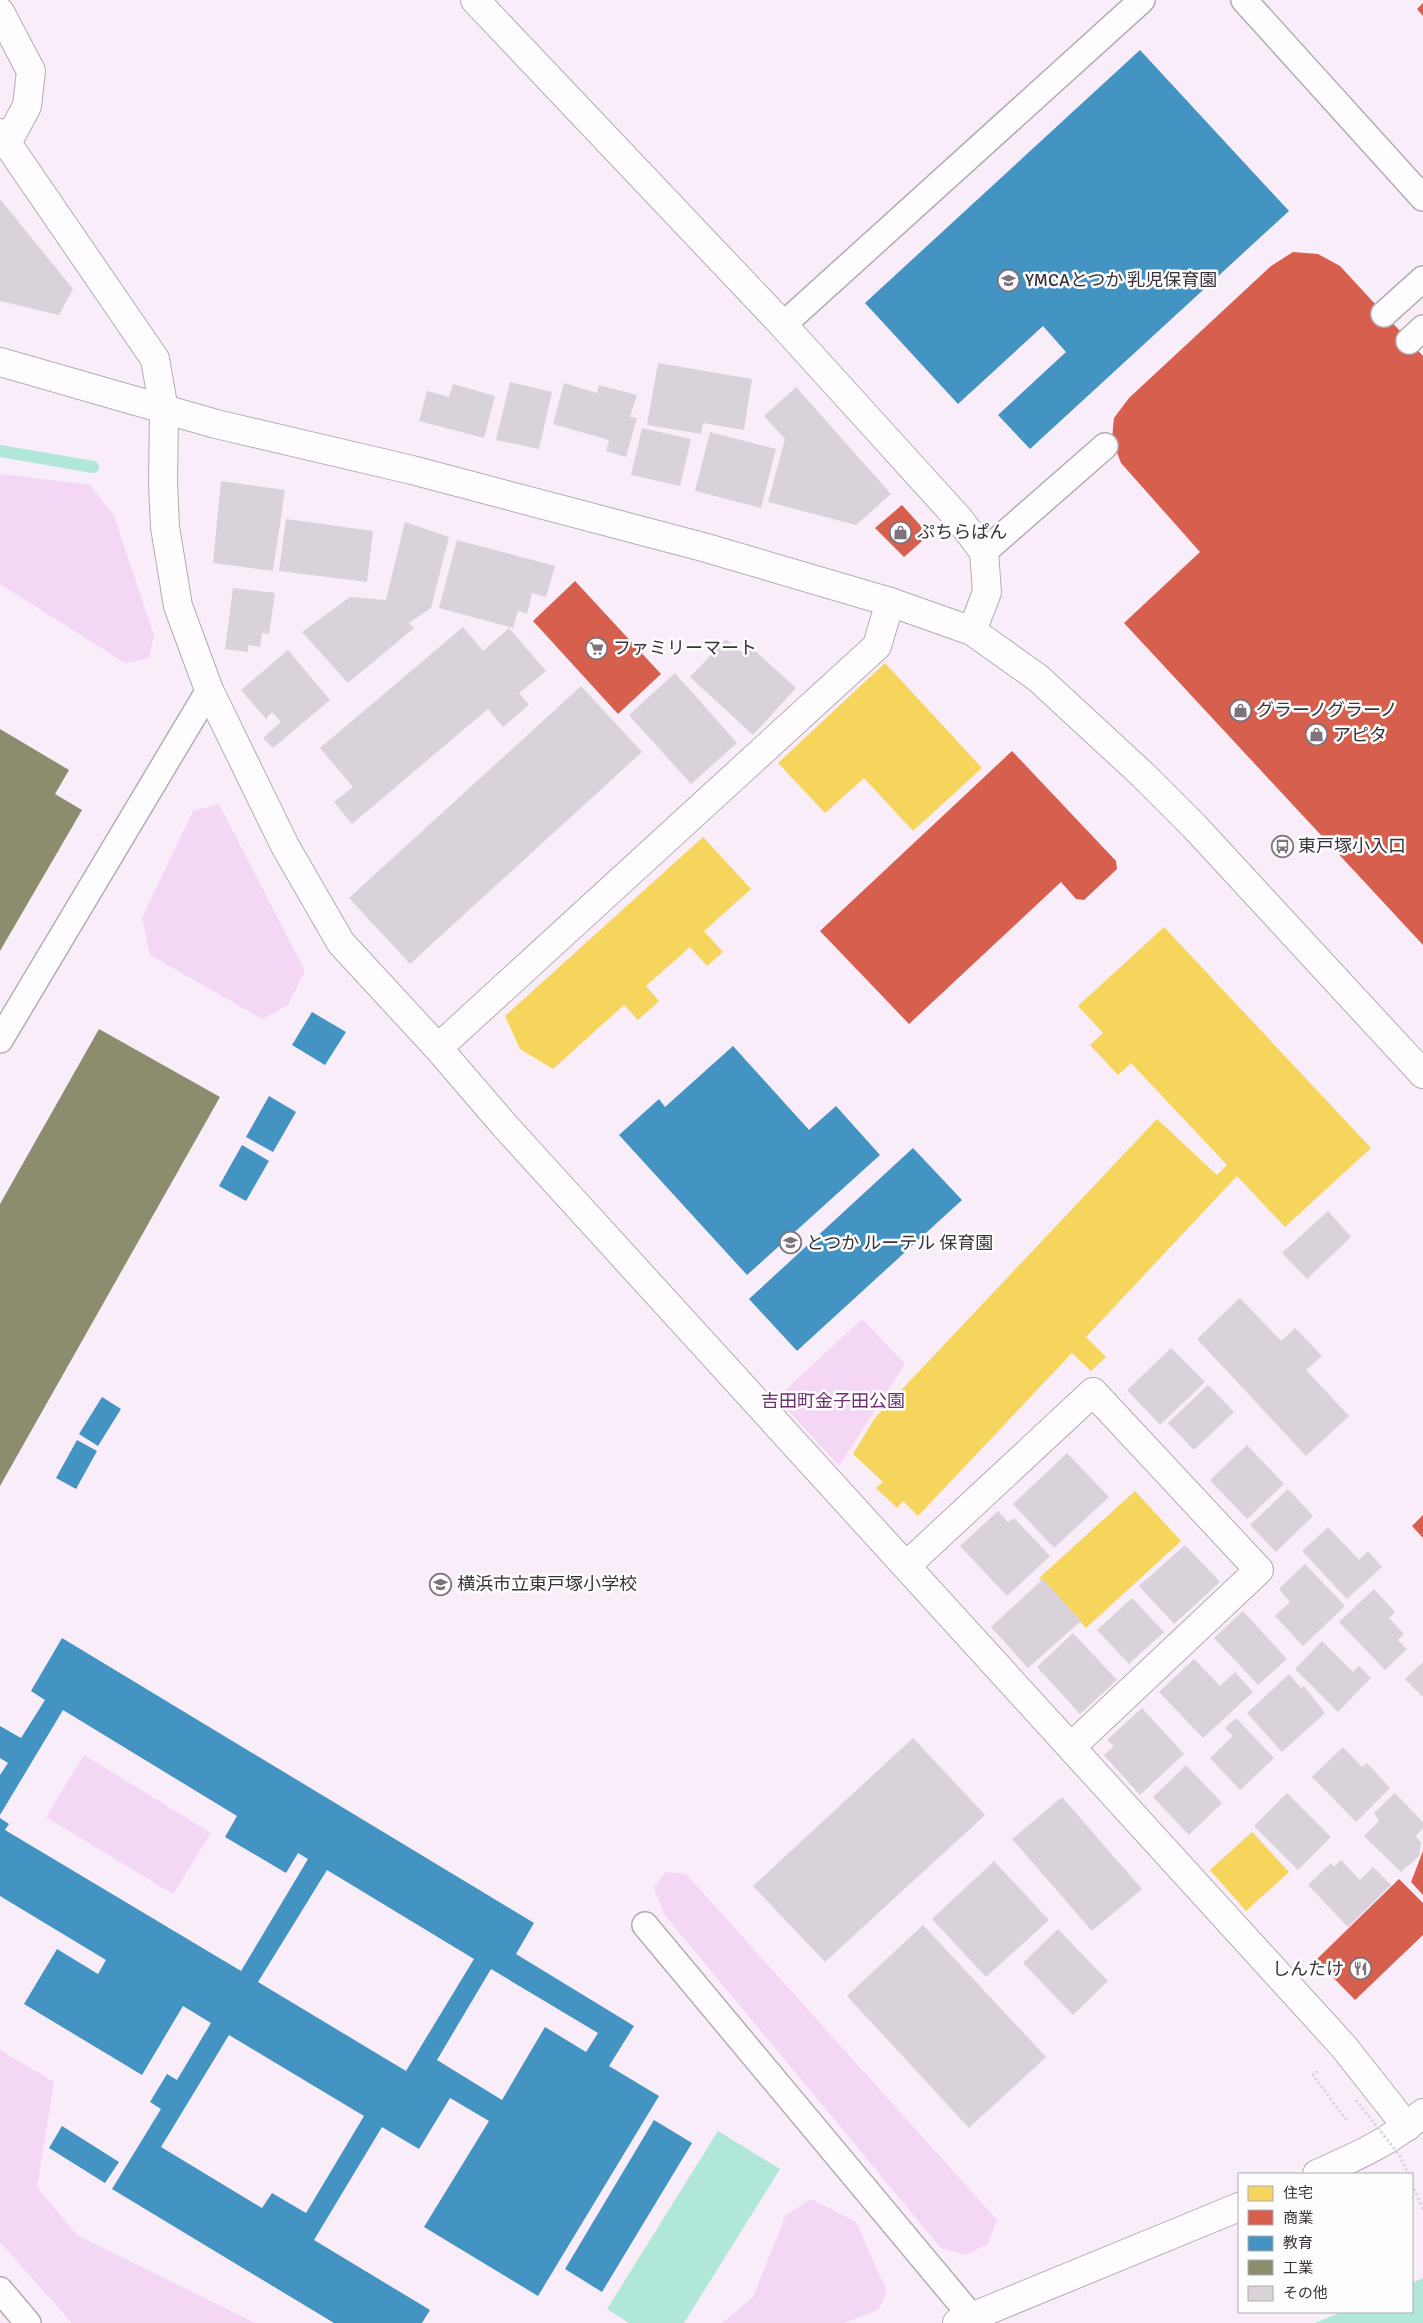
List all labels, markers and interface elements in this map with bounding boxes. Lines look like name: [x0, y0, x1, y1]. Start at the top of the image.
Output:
school or university icon: YMCAとつか 乳児保育園: [997, 268, 1021, 292]
place label: YMCAとつか 乳児保育園: [1025, 269, 1217, 291]
shop icon: ぷちらぱん: [889, 520, 913, 544]
place label: ぷちらぱん: [917, 521, 1007, 543]
supermarket icon: ファミリーマート: [585, 636, 609, 660]
place label: ファミリーマート: [613, 637, 757, 659]
shop icon: グラーノグラーノ: [1228, 698, 1252, 722]
place label: グラーノグラーノ: [1256, 699, 1398, 721]
shop icon: アピタ: [1305, 723, 1329, 747]
place label: アピタ: [1333, 724, 1387, 746]
bus stop icon: 東戸塚小入口: [1270, 834, 1294, 858]
place label: 東戸塚小入口: [1298, 835, 1406, 857]
school or university icon: とつか ルーテル 保育園: [778, 1231, 802, 1255]
place label: とつか ルーテル 保育園: [806, 1232, 993, 1254]
park label: 吉田町金子田公園: [761, 1390, 905, 1412]
school or university icon: 横浜市立東戸塚小学校: [429, 1572, 453, 1596]
place label: 横浜市立東戸塚小学校: [457, 1573, 637, 1595]
restaurant icon: しんたけ: [1348, 1957, 1372, 1981]
place label: しんたけ: [1272, 1958, 1344, 1980]
legend: [1238, 2173, 1413, 2313]
text: 住宅: [1283, 2184, 1313, 2202]
text: 商業: [1283, 2209, 1313, 2227]
text: 教育: [1283, 2234, 1313, 2252]
text: 工業: [1283, 2259, 1313, 2277]
text: その他: [1283, 2284, 1328, 2302]

